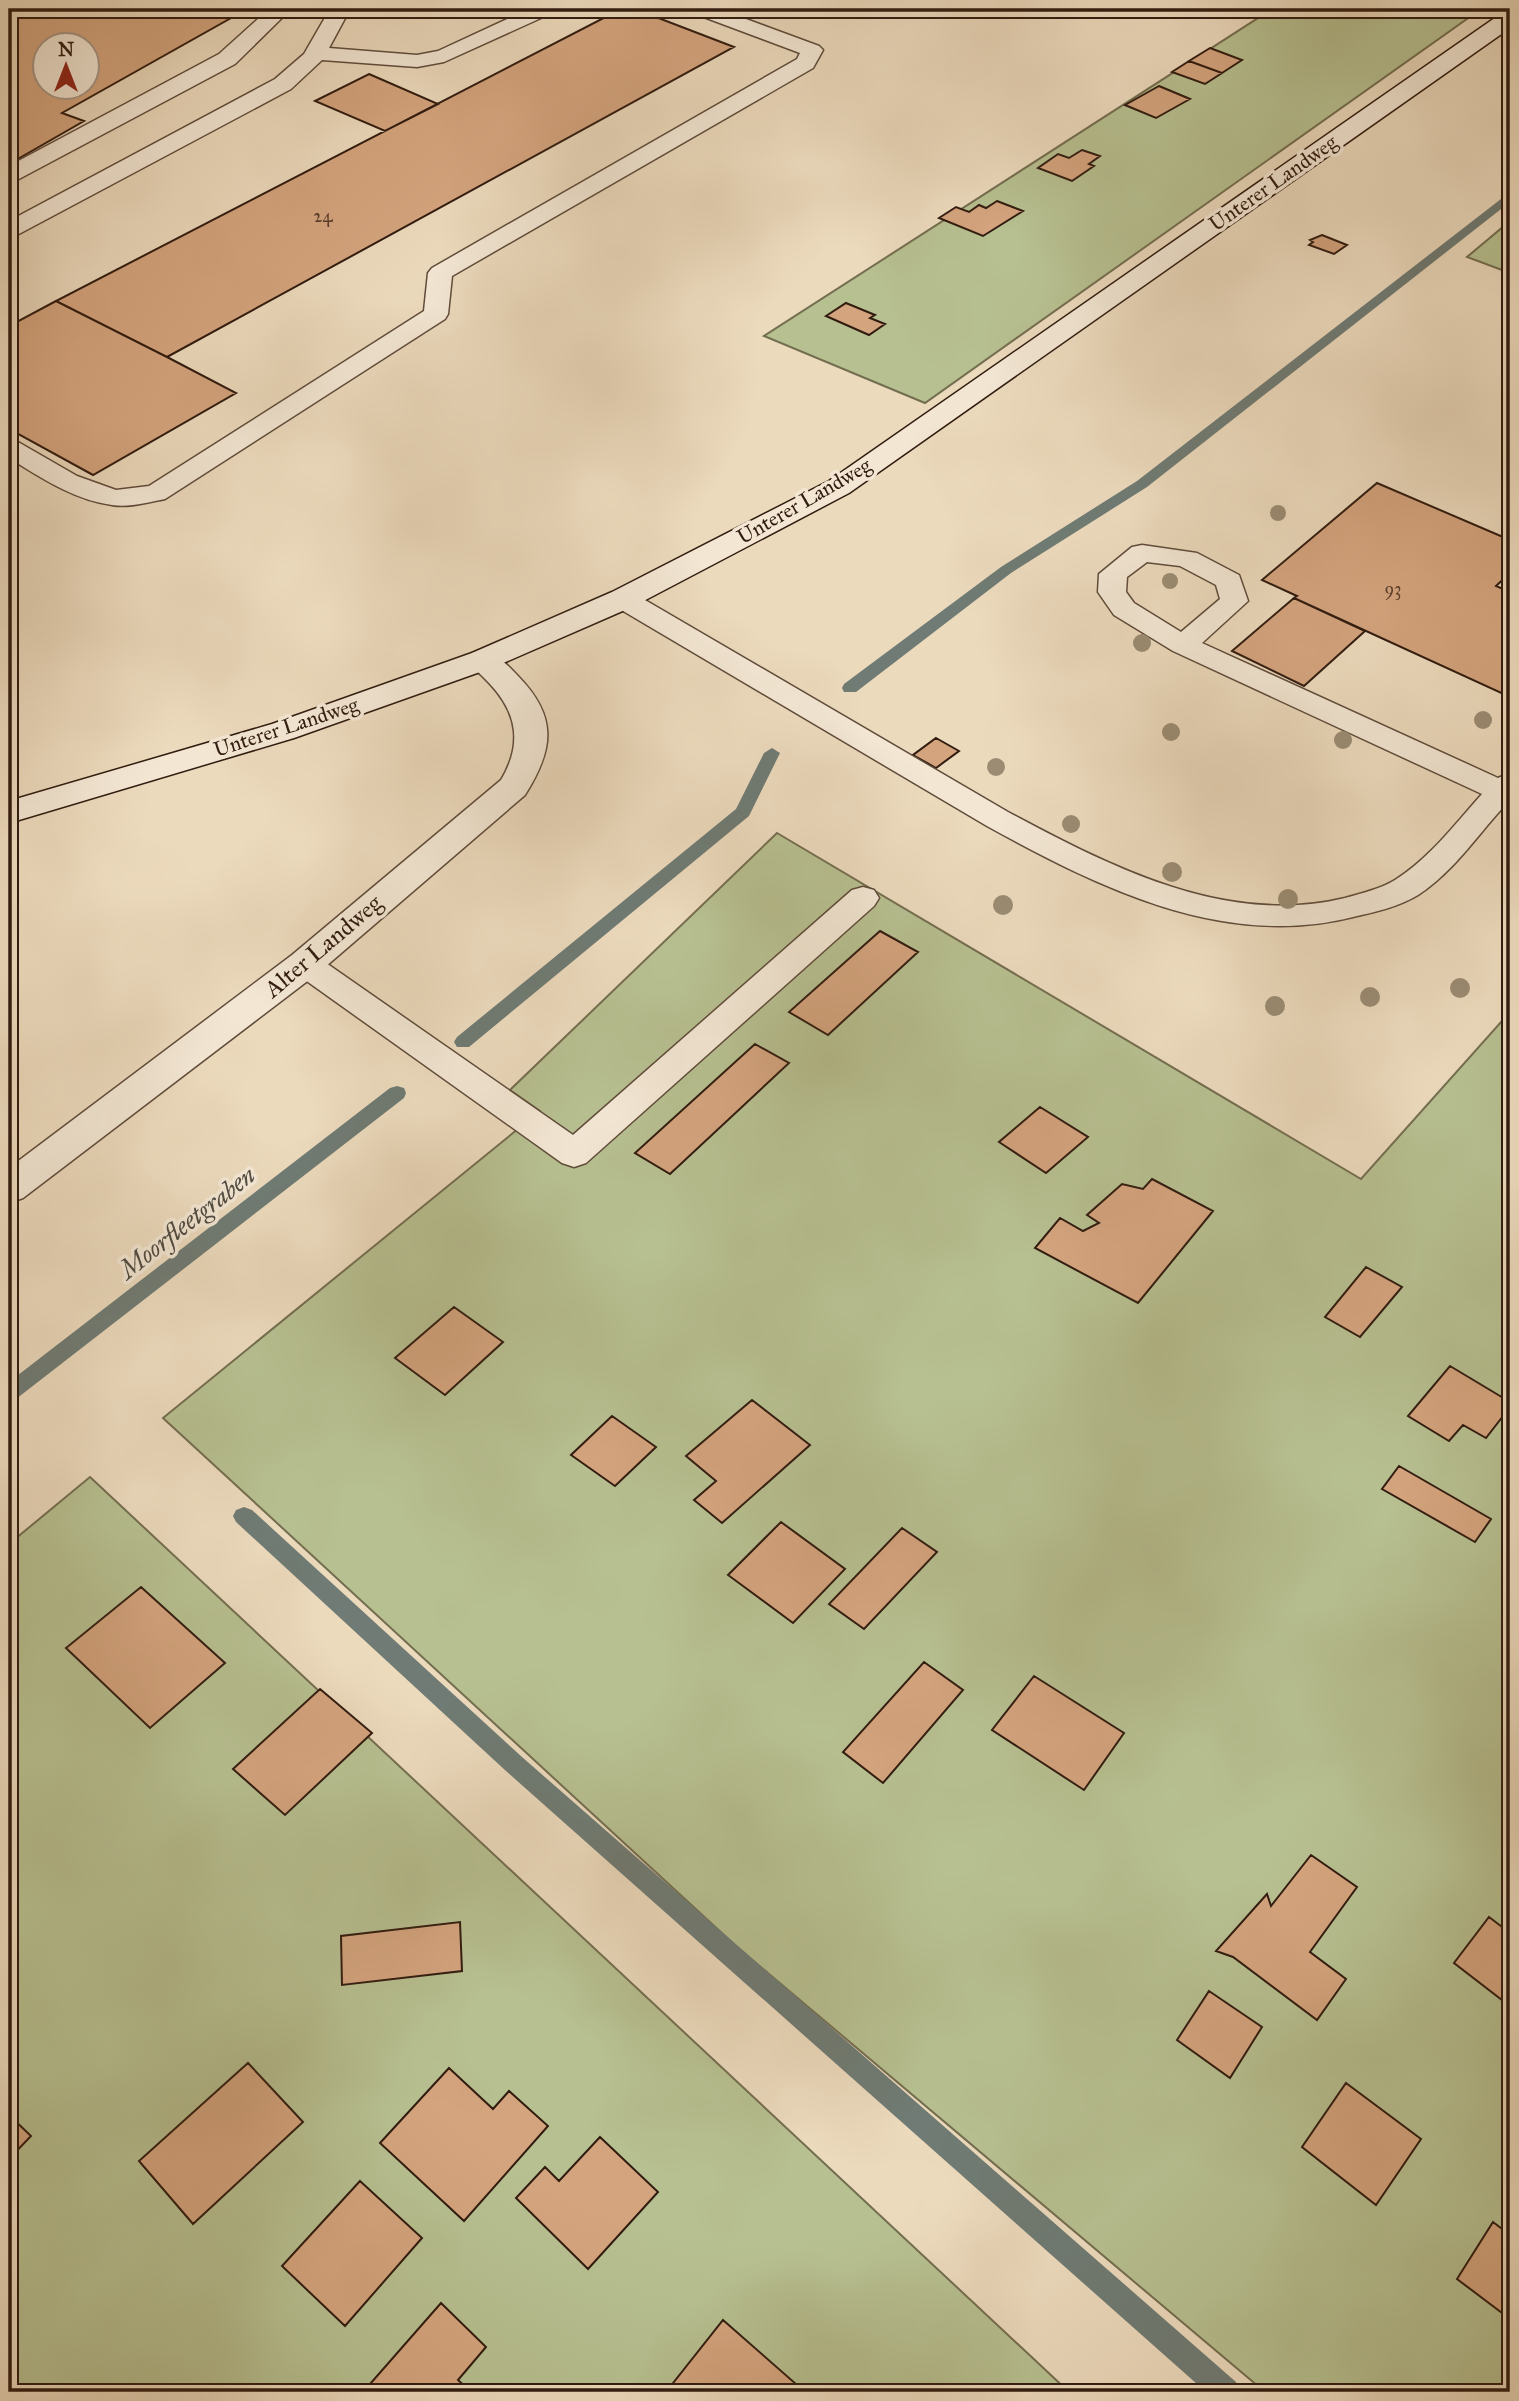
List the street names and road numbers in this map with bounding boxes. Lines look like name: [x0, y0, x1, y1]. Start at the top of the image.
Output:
street label: Unterer Landweg: [1204, 129, 1342, 237]
street label: Unterer Landweg: [732, 452, 876, 550]
street label: Unterer Landweg: [210, 691, 362, 763]
street label: Alter Landweg: [257, 887, 389, 1005]

